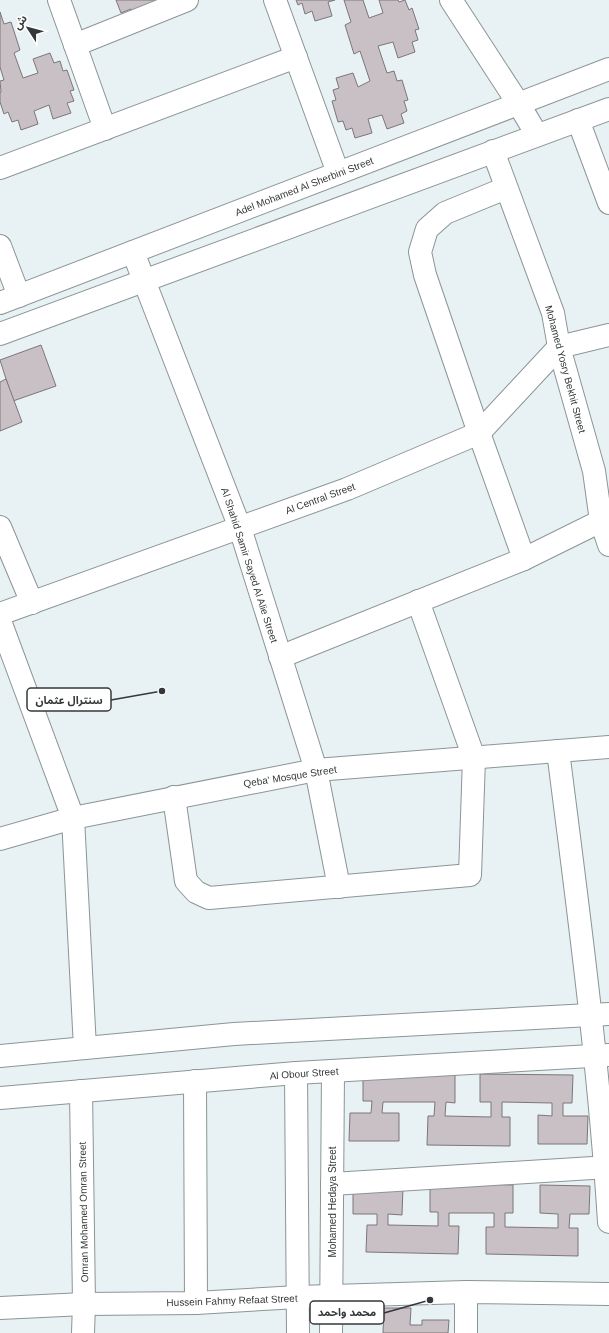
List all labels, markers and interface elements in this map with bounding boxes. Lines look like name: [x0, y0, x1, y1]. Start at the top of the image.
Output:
north arrow: [8, 8, 48, 48]
text: ش: [11, 12, 30, 32]
street label: Adel Mohamed Al Sherbini Street: [233, 155, 375, 218]
street label: Mohamed Yosry Bekhit Street: [543, 304, 588, 434]
street label: Al Central Street: [284, 481, 357, 516]
street label: Al Shahid Samir Sayed Al Alie Street: [219, 486, 280, 644]
callout: سنترال عثمان: [27, 688, 111, 711]
text: سنترال عثمان: [35, 694, 103, 707]
street label: Qeba' Mosque Street: [243, 764, 338, 789]
street label: Al Obour Street: [269, 1066, 339, 1081]
street label: Omran Mohamed Omran Street: [77, 1141, 90, 1282]
street label: Mohamed Hedaya Street: [327, 1146, 338, 1258]
street label: Hussein Fahmy Refaat Street: [166, 1293, 298, 1308]
callout: محمد واحمد: [310, 1301, 384, 1324]
text: محمد واحمد: [318, 1306, 376, 1319]

